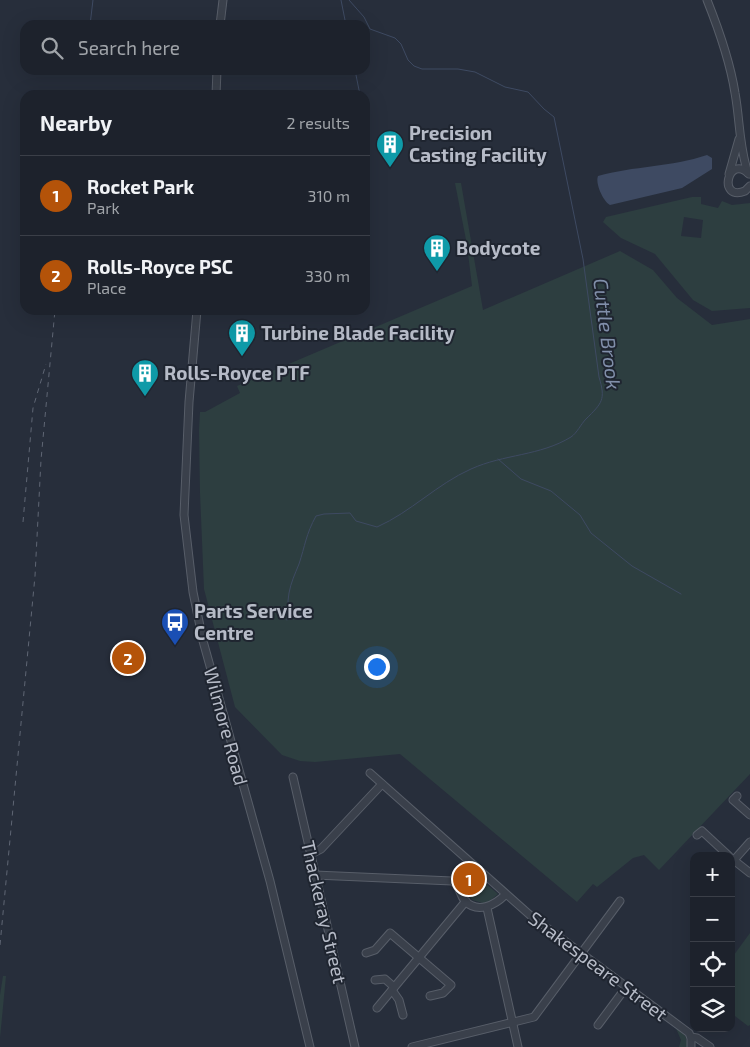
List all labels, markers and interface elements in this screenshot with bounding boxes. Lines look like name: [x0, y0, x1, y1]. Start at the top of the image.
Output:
search box: [20, 20, 370, 75]
icon: search: [38, 34, 66, 62]
text: Search here: [78, 36, 180, 59]
text: Nearby: [40, 110, 112, 135]
text: 2 results: [287, 113, 350, 132]
place label: Precision Casting Facility: [409, 121, 547, 167]
building icon: Precision Casting Facility: [375, 129, 405, 168]
text: Rocket Park: [87, 175, 194, 198]
text: 1: [53, 186, 59, 205]
text: 310 m: [308, 186, 350, 205]
text: Park: [87, 198, 120, 217]
building icon: Bodycote: [422, 233, 452, 272]
place label: Bodycote: [456, 236, 541, 260]
text: Rolls-Royce PSC: [87, 255, 233, 278]
text: 2: [51, 266, 61, 285]
text: 330 m: [305, 266, 350, 285]
water label: Cuttle Brook: [589, 277, 627, 391]
text: Place: [87, 278, 126, 297]
building icon: Turbine Blade Facility: [227, 318, 257, 357]
place label: Turbine Blade Facility: [261, 321, 455, 345]
building icon: Rolls-Royce PTF: [130, 358, 160, 397]
place label: Rolls-Royce PTF: [164, 361, 310, 385]
place label: Parts Service Centre: [194, 599, 313, 644]
bus stop icon: Parts Service Centre: [160, 607, 190, 646]
pin: 2: [112, 639, 144, 677]
your location: [364, 654, 390, 680]
street label: Wilmore Road: [200, 664, 253, 787]
street label: Thackeray Street: [297, 838, 352, 986]
map controls: [690, 852, 735, 1032]
button: +: [690, 852, 735, 897]
pin: 1: [453, 860, 485, 898]
button: −: [690, 897, 735, 942]
street label: Shakespeare Street: [524, 906, 672, 1025]
button: locate: [690, 942, 735, 987]
button: layers: [690, 987, 735, 1032]

